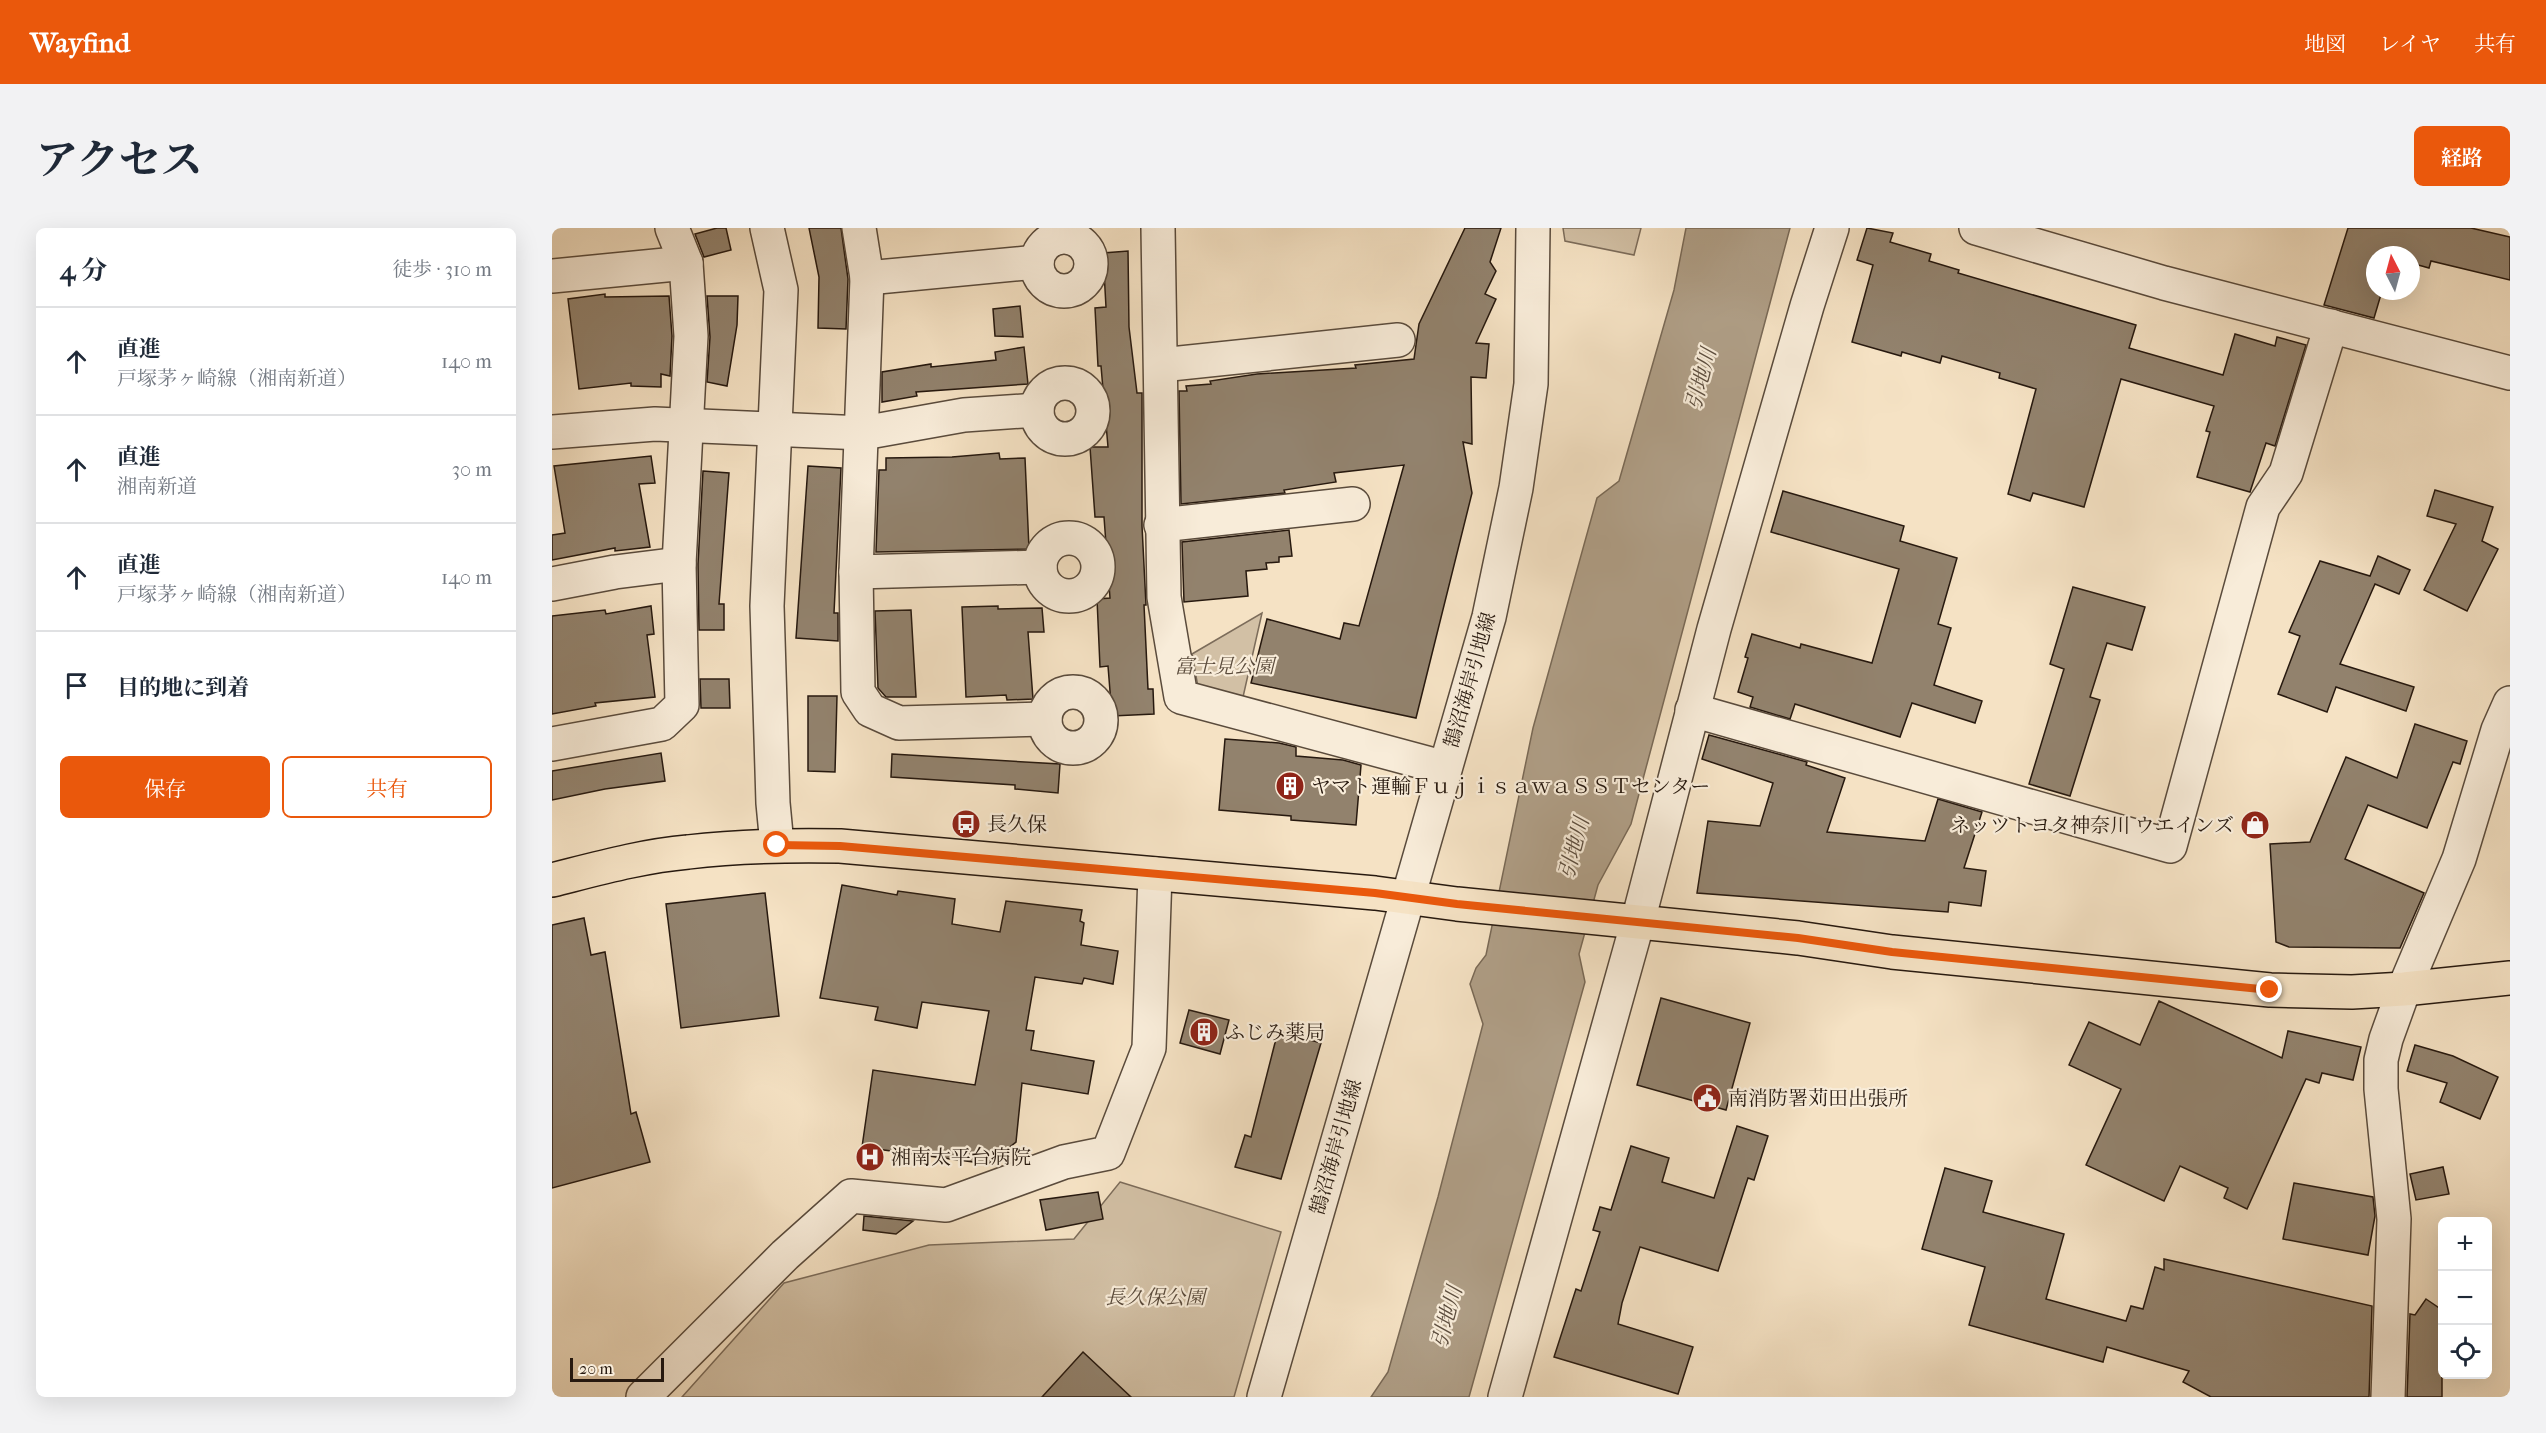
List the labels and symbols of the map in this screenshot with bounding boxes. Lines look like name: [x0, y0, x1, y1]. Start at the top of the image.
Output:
north arrow: [2366, 246, 2420, 300]
water label: 引地川: [1681, 344, 1721, 413]
street label: 鵠沼海岸引地線: [1440, 610, 1500, 750]
park label: 富士見公園: [1174, 655, 1277, 678]
building icon: ヤマト運輸ＦｕｊｉｓａｗａＳＳＴセンター: [1274, 770, 1306, 802]
place label: ヤマト運輸ＦｕｊｉｓａｗａＳＳＴセンター: [1311, 775, 1710, 799]
bus stop icon: 長久保: [950, 808, 982, 840]
shop icon: ネッツトヨタ神奈川 ウエインズ: [2239, 809, 2271, 841]
place label: 長久保: [987, 813, 1047, 836]
water label: 引地川: [1554, 813, 1594, 882]
place label: ネッツトヨタ神奈川 ウエインズ: [1950, 814, 2234, 837]
route start: [763, 831, 789, 857]
route end: [2256, 976, 2282, 1002]
building icon: ふじみ薬局: [1188, 1016, 1220, 1048]
place label: ふじみ薬局: [1225, 1021, 1325, 1044]
street label: 鵠沼海岸引地線: [1306, 1077, 1366, 1217]
public building icon: 南消防署苅田出張所: [1691, 1082, 1723, 1114]
place label: 南消防署苅田出張所: [1728, 1087, 1908, 1110]
hospital icon: 湘南太平台病院: [854, 1141, 886, 1173]
place label: 湘南太平台病院: [891, 1146, 1031, 1169]
water label: 引地川: [1427, 1282, 1467, 1351]
park label: 長久保公園: [1105, 1286, 1208, 1309]
scale bar: [570, 1355, 664, 1382]

